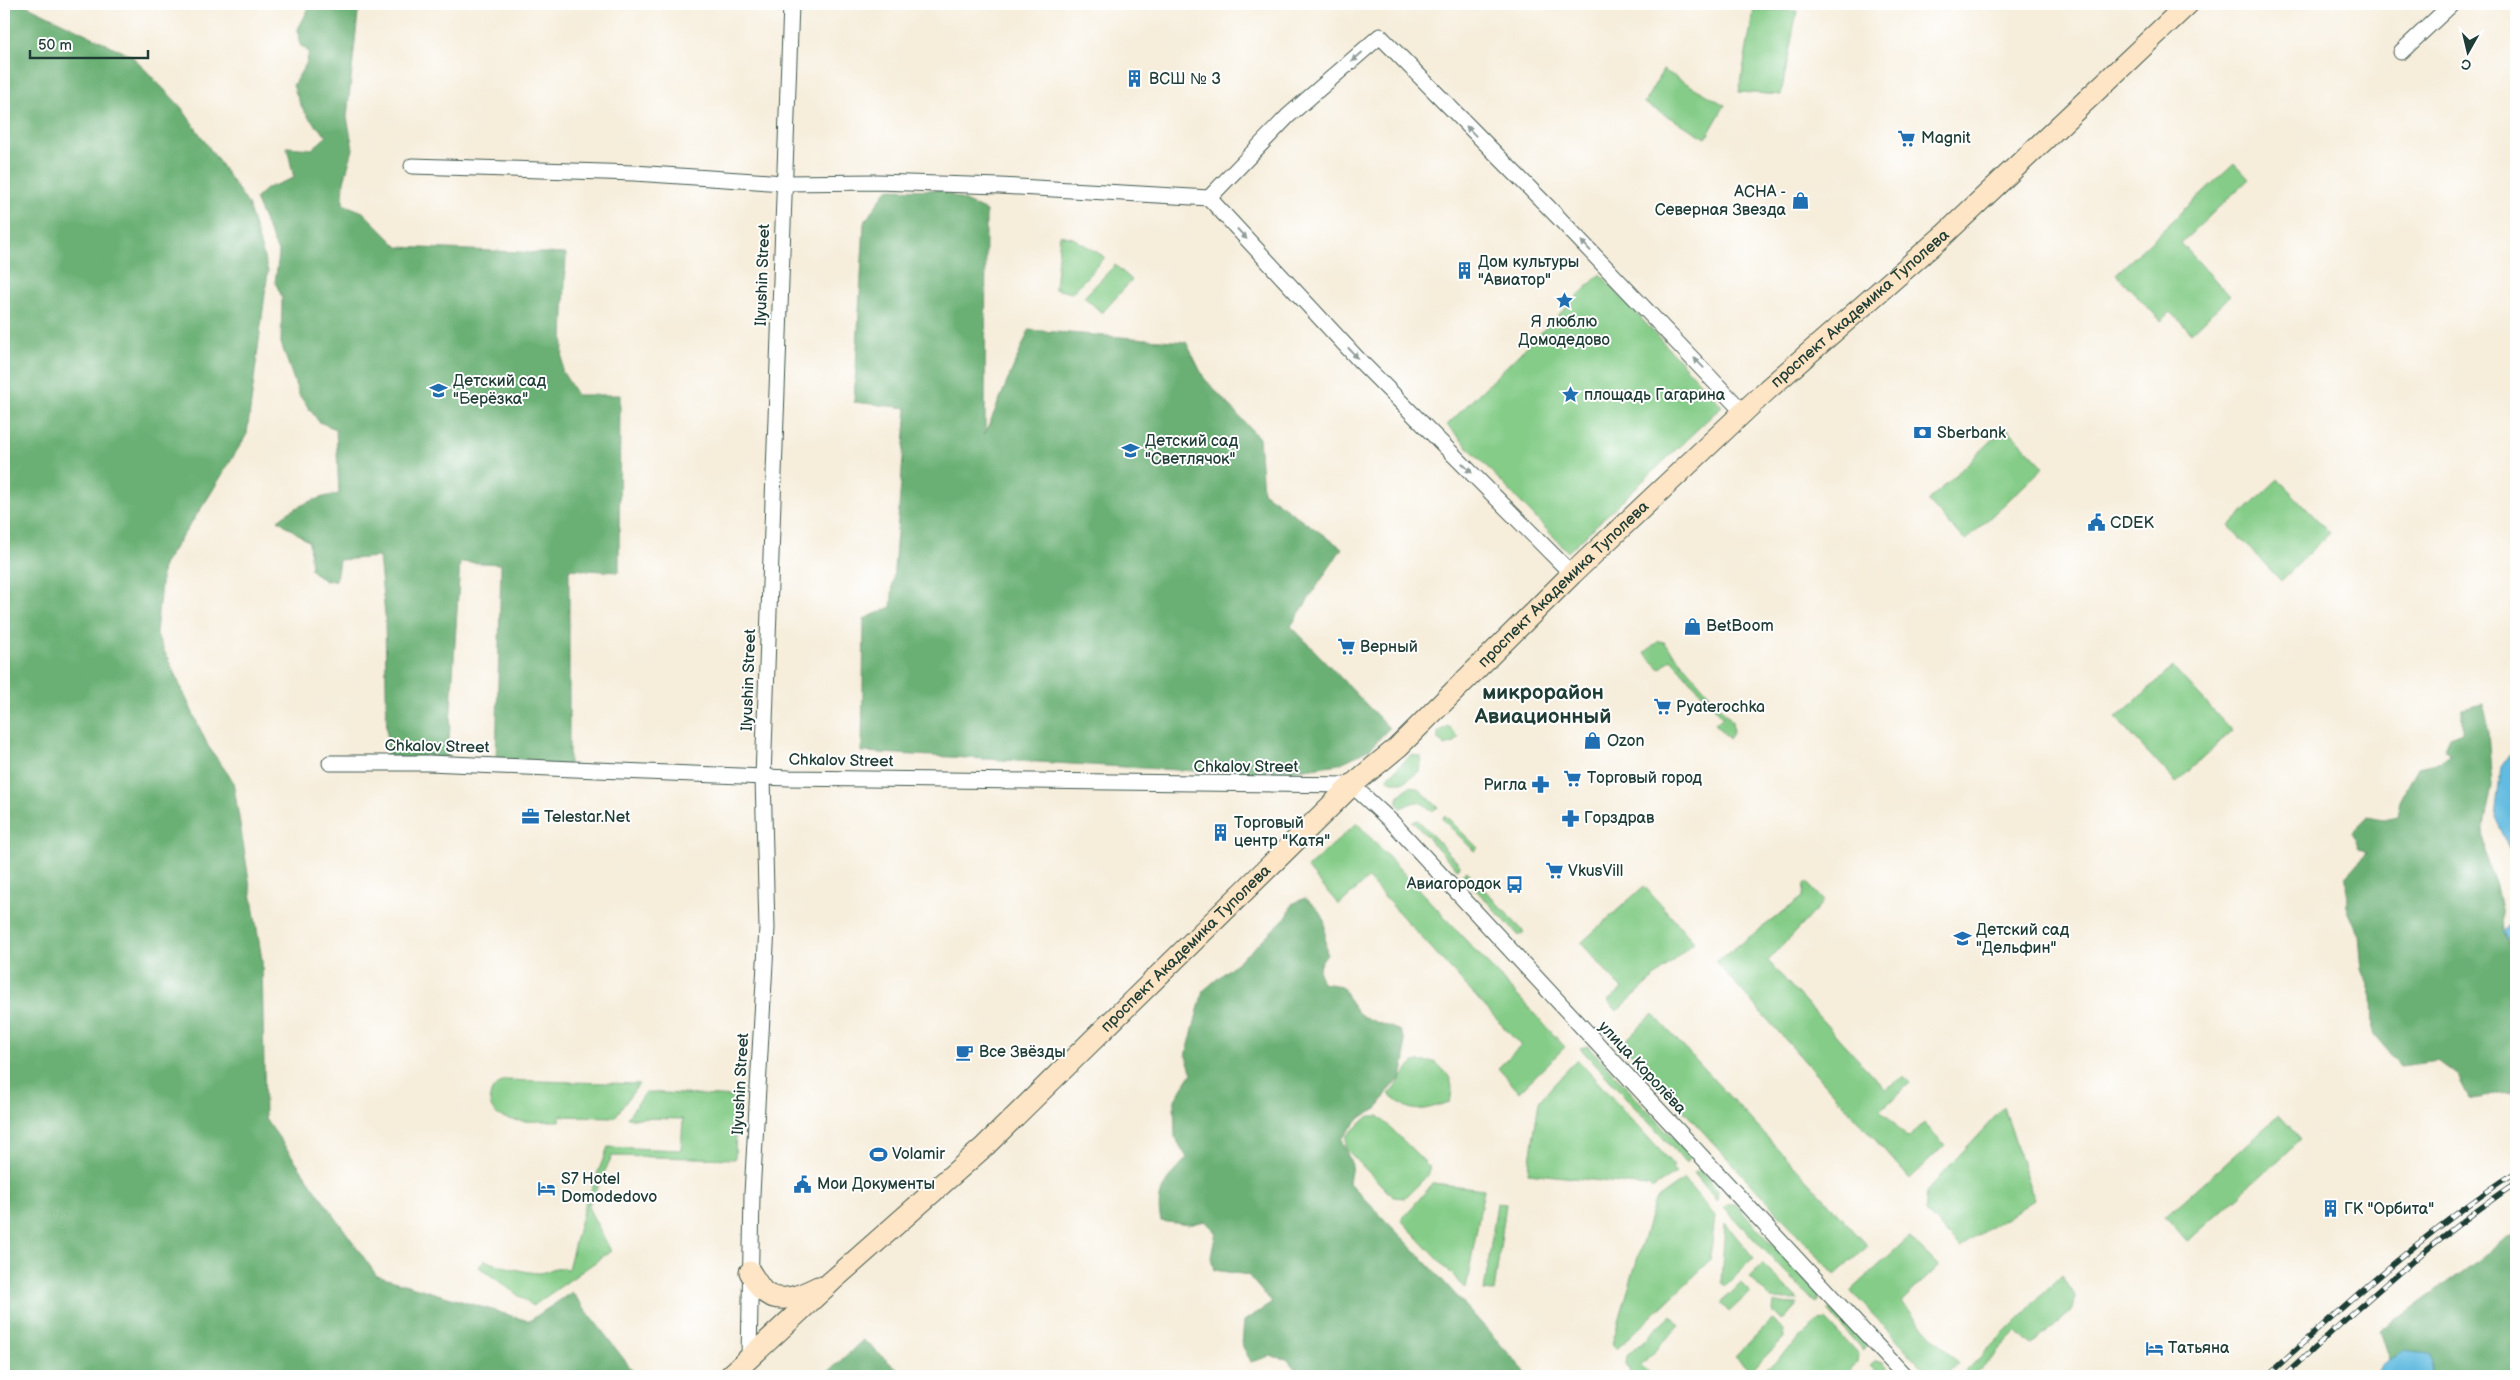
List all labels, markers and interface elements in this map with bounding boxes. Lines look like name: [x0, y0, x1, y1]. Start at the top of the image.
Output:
scale bar: [30, 28, 148, 60]
north arrow: [2442, 28, 2492, 78]
text: 50 m: [38, 36, 72, 55]
one-way arrow: [1351, 51, 1363, 63]
text: С: [2460, 55, 2472, 73]
building icon: ВСШ № 3: [1125, 69, 1145, 89]
place label: ВСШ № 3: [1149, 70, 1221, 89]
one-way arrow: [1466, 125, 1478, 137]
supermarket icon: Magnit: [1897, 128, 1917, 148]
place label: Magnit: [1921, 129, 1971, 148]
place label: АСНА - Северная Звезда: [1655, 183, 1787, 220]
shop icon: АСНА - Северная Звезда: [1790, 191, 1810, 211]
street label: Ilyushin Street: [752, 224, 774, 326]
street label: проспект Академика Туполева: [1767, 225, 1953, 392]
one-way arrow: [1236, 227, 1248, 239]
one-way arrow: [1580, 241, 1592, 253]
place label: Дом культуры "Авиатор": [1478, 253, 1579, 290]
building icon: Дом культуры "Авиатор": [1454, 261, 1474, 281]
place icon: Я люблю Домодедово: [1554, 291, 1574, 311]
place label: Я люблю Домодедово: [1518, 313, 1610, 350]
one-way arrow: [1347, 346, 1359, 358]
one-way arrow: [1693, 358, 1705, 370]
place label: Детский сад "Берёзка": [453, 372, 546, 409]
school or university icon: Детский сад "Берёзка": [429, 380, 449, 400]
place icon: площадь Гагарина: [1560, 385, 1580, 405]
place label: площадь Гагарина: [1584, 386, 1726, 405]
bank icon: Sberbank: [1913, 423, 1933, 443]
place label: Sberbank: [1937, 424, 2006, 443]
place label: Детский сад "Светлячок": [1145, 432, 1238, 469]
school or university icon: Детский сад "Светлячок": [1121, 440, 1141, 460]
one-way arrow: [1461, 462, 1473, 474]
street label: проспект Академика Туполева: [1474, 497, 1653, 671]
public building icon: CDEK: [2086, 513, 2106, 533]
place label: CDEK: [2110, 514, 2155, 533]
shop icon: BetBoom: [1682, 616, 1702, 636]
place label: BetBoom: [1706, 617, 1774, 636]
street label: Ilyushin Street: [738, 629, 760, 731]
supermarket icon: Верный: [1336, 637, 1356, 657]
place label: Верный: [1360, 638, 1418, 657]
district label: микрорайон Авиационный: [1474, 680, 1611, 729]
supermarket icon: Pyaterochka: [1652, 697, 1672, 717]
place label: Pyaterochka: [1676, 698, 1765, 717]
shop icon: Ozon: [1583, 731, 1603, 751]
place label: Ozon: [1607, 732, 1645, 751]
street label: Chkalov Street: [384, 737, 490, 757]
street label: Chkalov Street: [788, 751, 894, 771]
street label: Chkalov Street: [1194, 758, 1299, 777]
supermarket icon: Торговый город: [1563, 768, 1583, 788]
place label: Торговый город: [1587, 769, 1702, 788]
pharmacy icon: Ригла: [1531, 775, 1551, 795]
place label: Ригла: [1483, 776, 1528, 795]
office icon: Telestar.Net: [520, 807, 540, 827]
place label: Telestar.Net: [544, 808, 630, 827]
pharmacy icon: Горздрав: [1560, 808, 1580, 828]
place label: Горздрав: [1584, 809, 1655, 828]
place label: Торговый центр "Катя": [1234, 814, 1330, 851]
building icon: Торговый центр "Катя": [1210, 822, 1230, 842]
street label: проспект Академика Туполева: [1097, 861, 1275, 1036]
supermarket icon: VkusVill: [1544, 861, 1564, 881]
place label: VkusVill: [1568, 862, 1623, 881]
bus stop icon: Авиагородок: [1505, 874, 1525, 894]
place label: Авиагородок: [1406, 875, 1501, 894]
place label: Детский сад "Дельфин": [1976, 921, 2069, 958]
school or university icon: Детский сад "Дельфин": [1952, 929, 1972, 949]
street label: улица Королёва: [1594, 1018, 1690, 1119]
street label: Ilyushin Street: [729, 1032, 753, 1136]
cafe icon: Все Звёзды: [955, 1042, 975, 1062]
place label: Все Звёзды: [979, 1043, 1066, 1062]
sports icon: Volamir: [868, 1144, 888, 1164]
place label: Volamir: [892, 1145, 945, 1164]
place label: S7 Hotel Domodedovo: [561, 1170, 657, 1207]
public building icon: Мои Документы: [793, 1174, 813, 1194]
place label: Мои Документы: [817, 1175, 935, 1194]
hotel icon: S7 Hotel Domodedovo: [537, 1178, 557, 1198]
building icon: ГК "Орбита": [2320, 1199, 2340, 1219]
place label: ГК "Орбита": [2344, 1200, 2434, 1219]
hotel icon: Татьяна: [2144, 1338, 2164, 1358]
place label: Татьяна: [2168, 1339, 2230, 1358]

